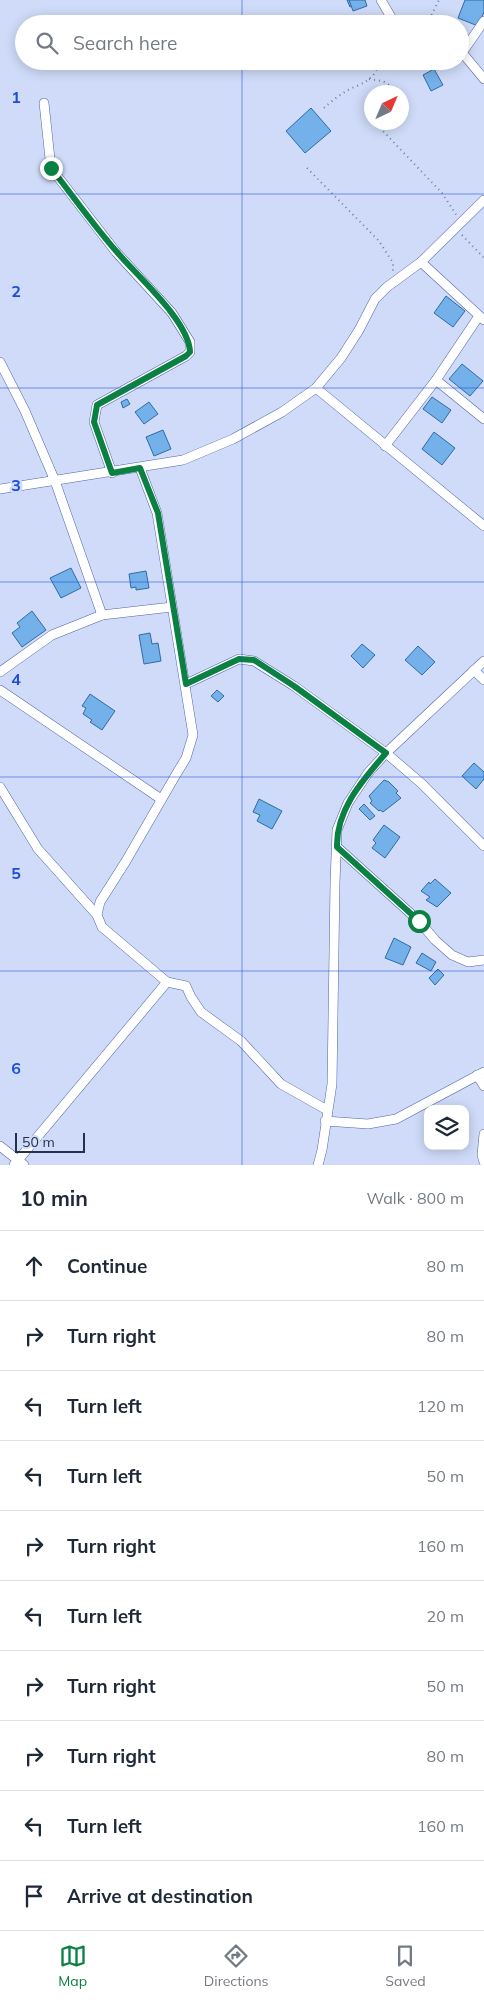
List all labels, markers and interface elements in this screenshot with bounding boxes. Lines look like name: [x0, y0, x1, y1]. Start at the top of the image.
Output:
search box: [15, 15, 469, 70]
icon: search: [33, 29, 61, 57]
text: Search here: [73, 31, 177, 55]
north arrow: [364, 85, 409, 130]
text: 1: [11, 87, 21, 107]
route end: [40, 157, 63, 180]
text: 2: [11, 281, 21, 301]
text: 3: [11, 475, 21, 495]
text: 4: [11, 669, 21, 689]
text: 5: [11, 863, 21, 883]
route start: [408, 910, 431, 933]
text: 6: [11, 1058, 21, 1078]
map controls: [424, 1105, 469, 1150]
button: layers: [424, 1105, 469, 1150]
scale bar: [15, 1130, 85, 1153]
text: 50 m: [22, 1133, 55, 1151]
text: 10 min: [20, 1185, 88, 1211]
text: Walk · 800 m: [366, 1188, 464, 1208]
icon: ahead: [20, 1252, 48, 1280]
text: Continue: [67, 1254, 147, 1278]
text: 80 m: [427, 1256, 464, 1276]
icon: right: [20, 1322, 48, 1350]
text: Turn right: [67, 1324, 156, 1348]
text: 80 m: [427, 1326, 464, 1346]
icon: left: [20, 1392, 48, 1420]
text: Turn left: [67, 1394, 142, 1418]
text: 120 m: [417, 1396, 464, 1416]
icon: left: [20, 1462, 48, 1490]
text: Turn left: [67, 1464, 142, 1488]
text: 50 m: [427, 1466, 464, 1486]
icon: right: [20, 1532, 48, 1560]
text: Turn right: [67, 1534, 156, 1558]
text: 160 m: [417, 1536, 464, 1556]
icon: left: [20, 1602, 48, 1630]
text: Turn left: [67, 1604, 142, 1628]
text: 20 m: [427, 1606, 464, 1626]
icon: right: [20, 1672, 48, 1700]
text: Turn right: [67, 1674, 156, 1698]
text: 50 m: [427, 1676, 464, 1696]
icon: right: [20, 1742, 48, 1770]
text: Turn right: [67, 1744, 156, 1768]
text: 80 m: [427, 1746, 464, 1766]
icon: left: [20, 1812, 48, 1840]
text: Turn left: [67, 1814, 142, 1838]
text: 160 m: [417, 1816, 464, 1836]
icon: arrive: [20, 1882, 48, 1910]
text: Arrive at destination: [67, 1884, 253, 1908]
tab: Map: [58, 1942, 87, 1990]
tab: Directions: [204, 1942, 269, 1990]
tab: Saved: [385, 1942, 426, 1990]

